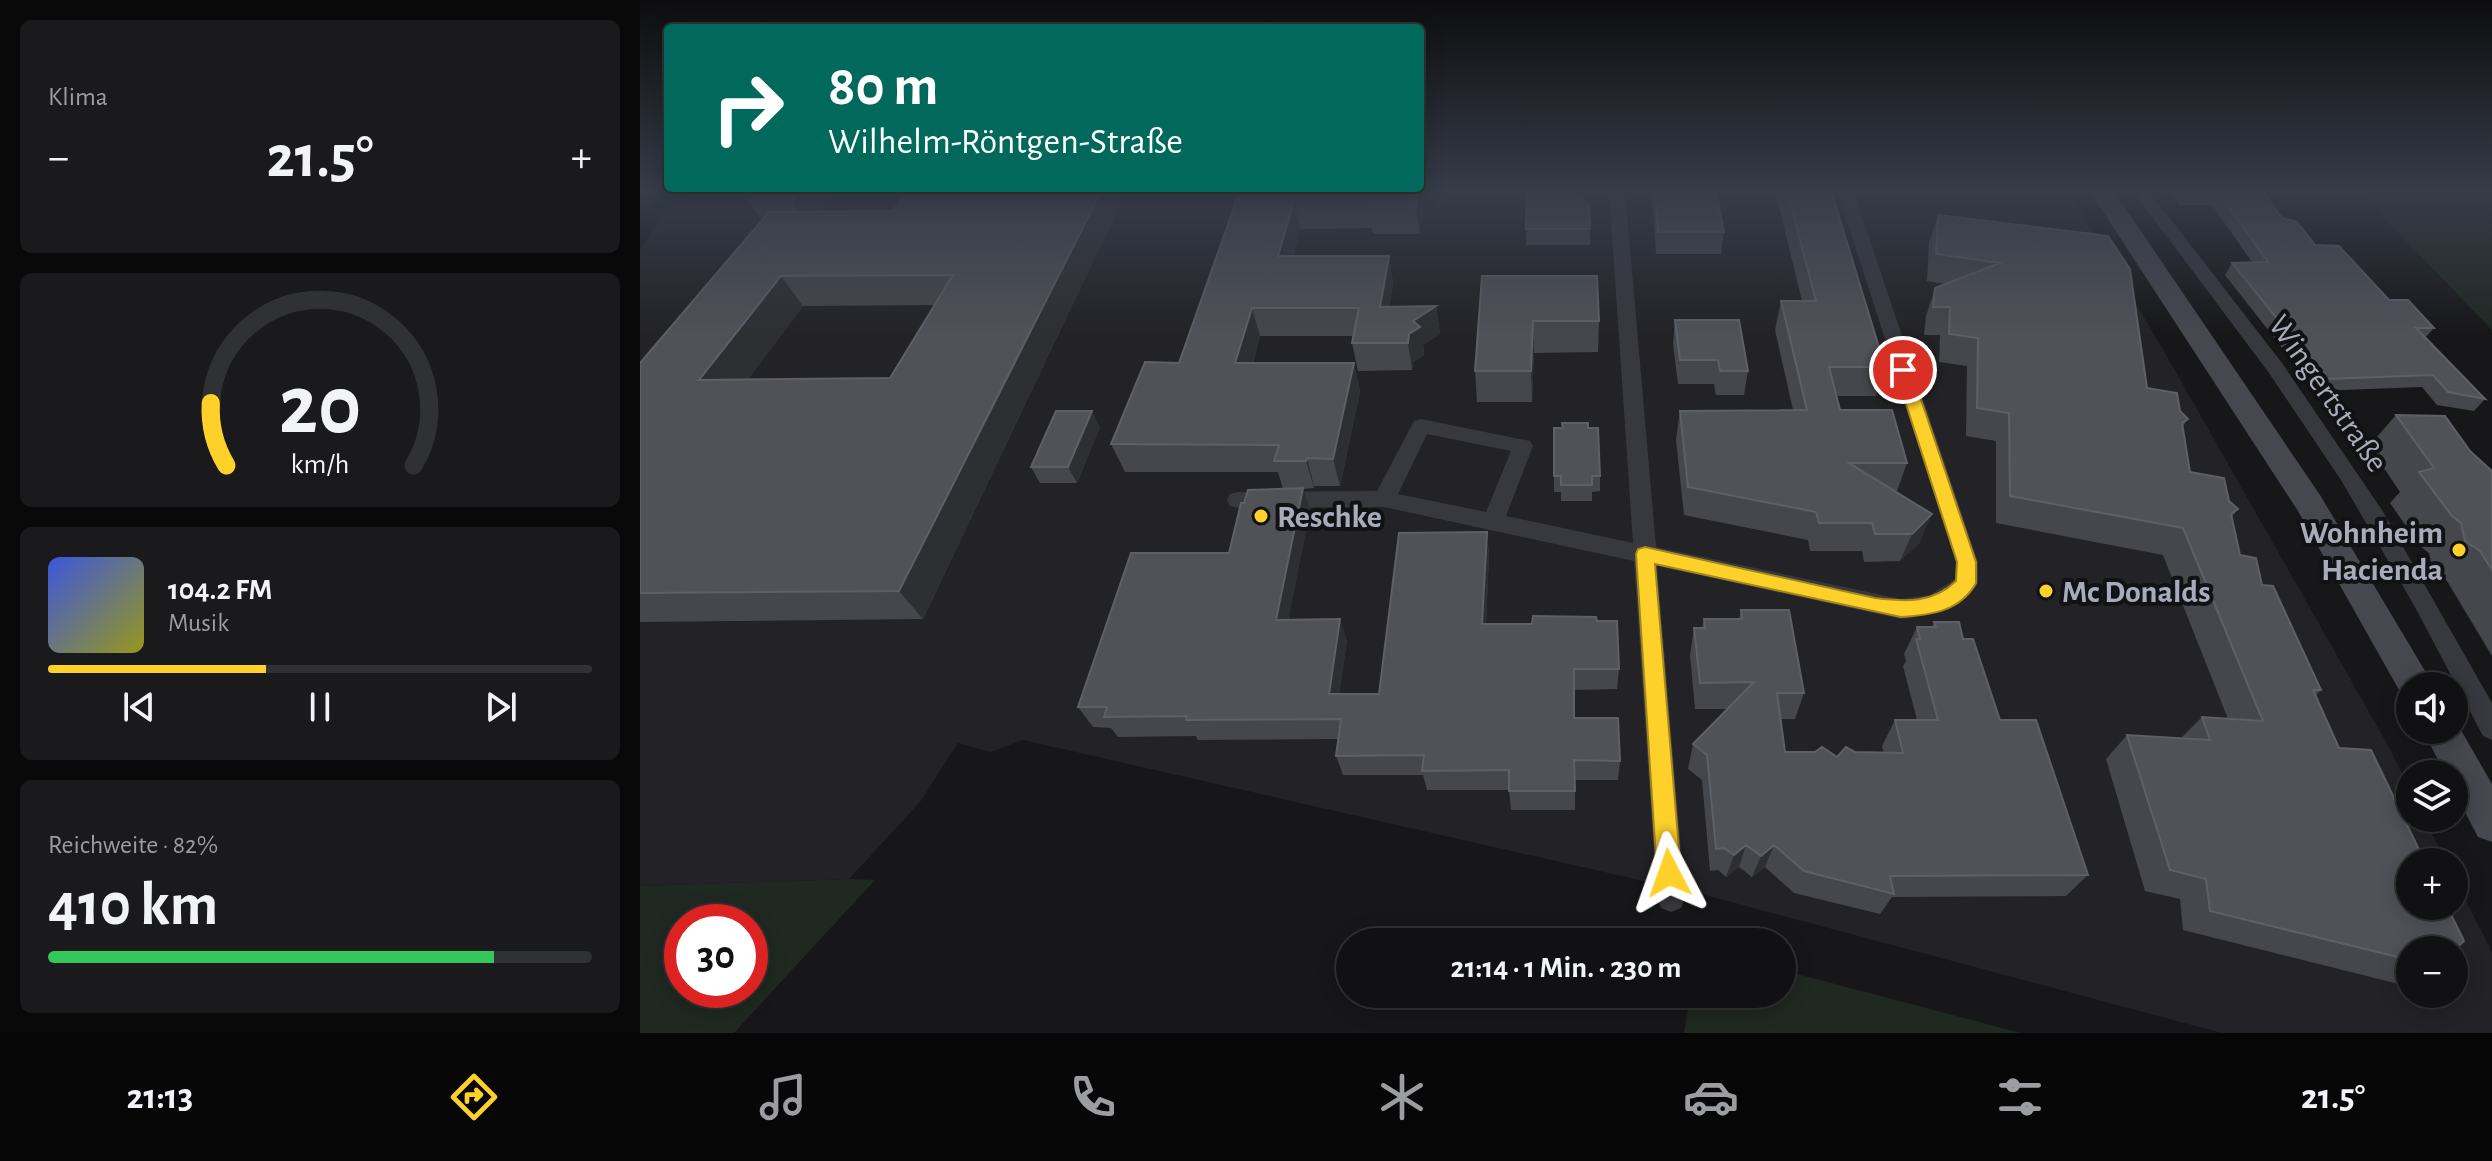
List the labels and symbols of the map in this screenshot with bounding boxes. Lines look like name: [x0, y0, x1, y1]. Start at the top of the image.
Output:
street label: Wingertstraße: [2263, 309, 2394, 478]
pin: [1869, 336, 1937, 404]
place label: Reschke: [1277, 501, 1382, 533]
marker: Reschke: [1252, 507, 1270, 525]
place label: Wohnheim Hacienda: [2300, 517, 2443, 586]
marker: Wohnheim Hacienda: [2450, 541, 2468, 559]
place label: Mc Donalds: [2062, 576, 2210, 608]
marker: Mc Donalds: [2037, 582, 2055, 600]
position arrow: [1627, 831, 1711, 915]
speed limit sign: 30: [664, 904, 768, 1008]

